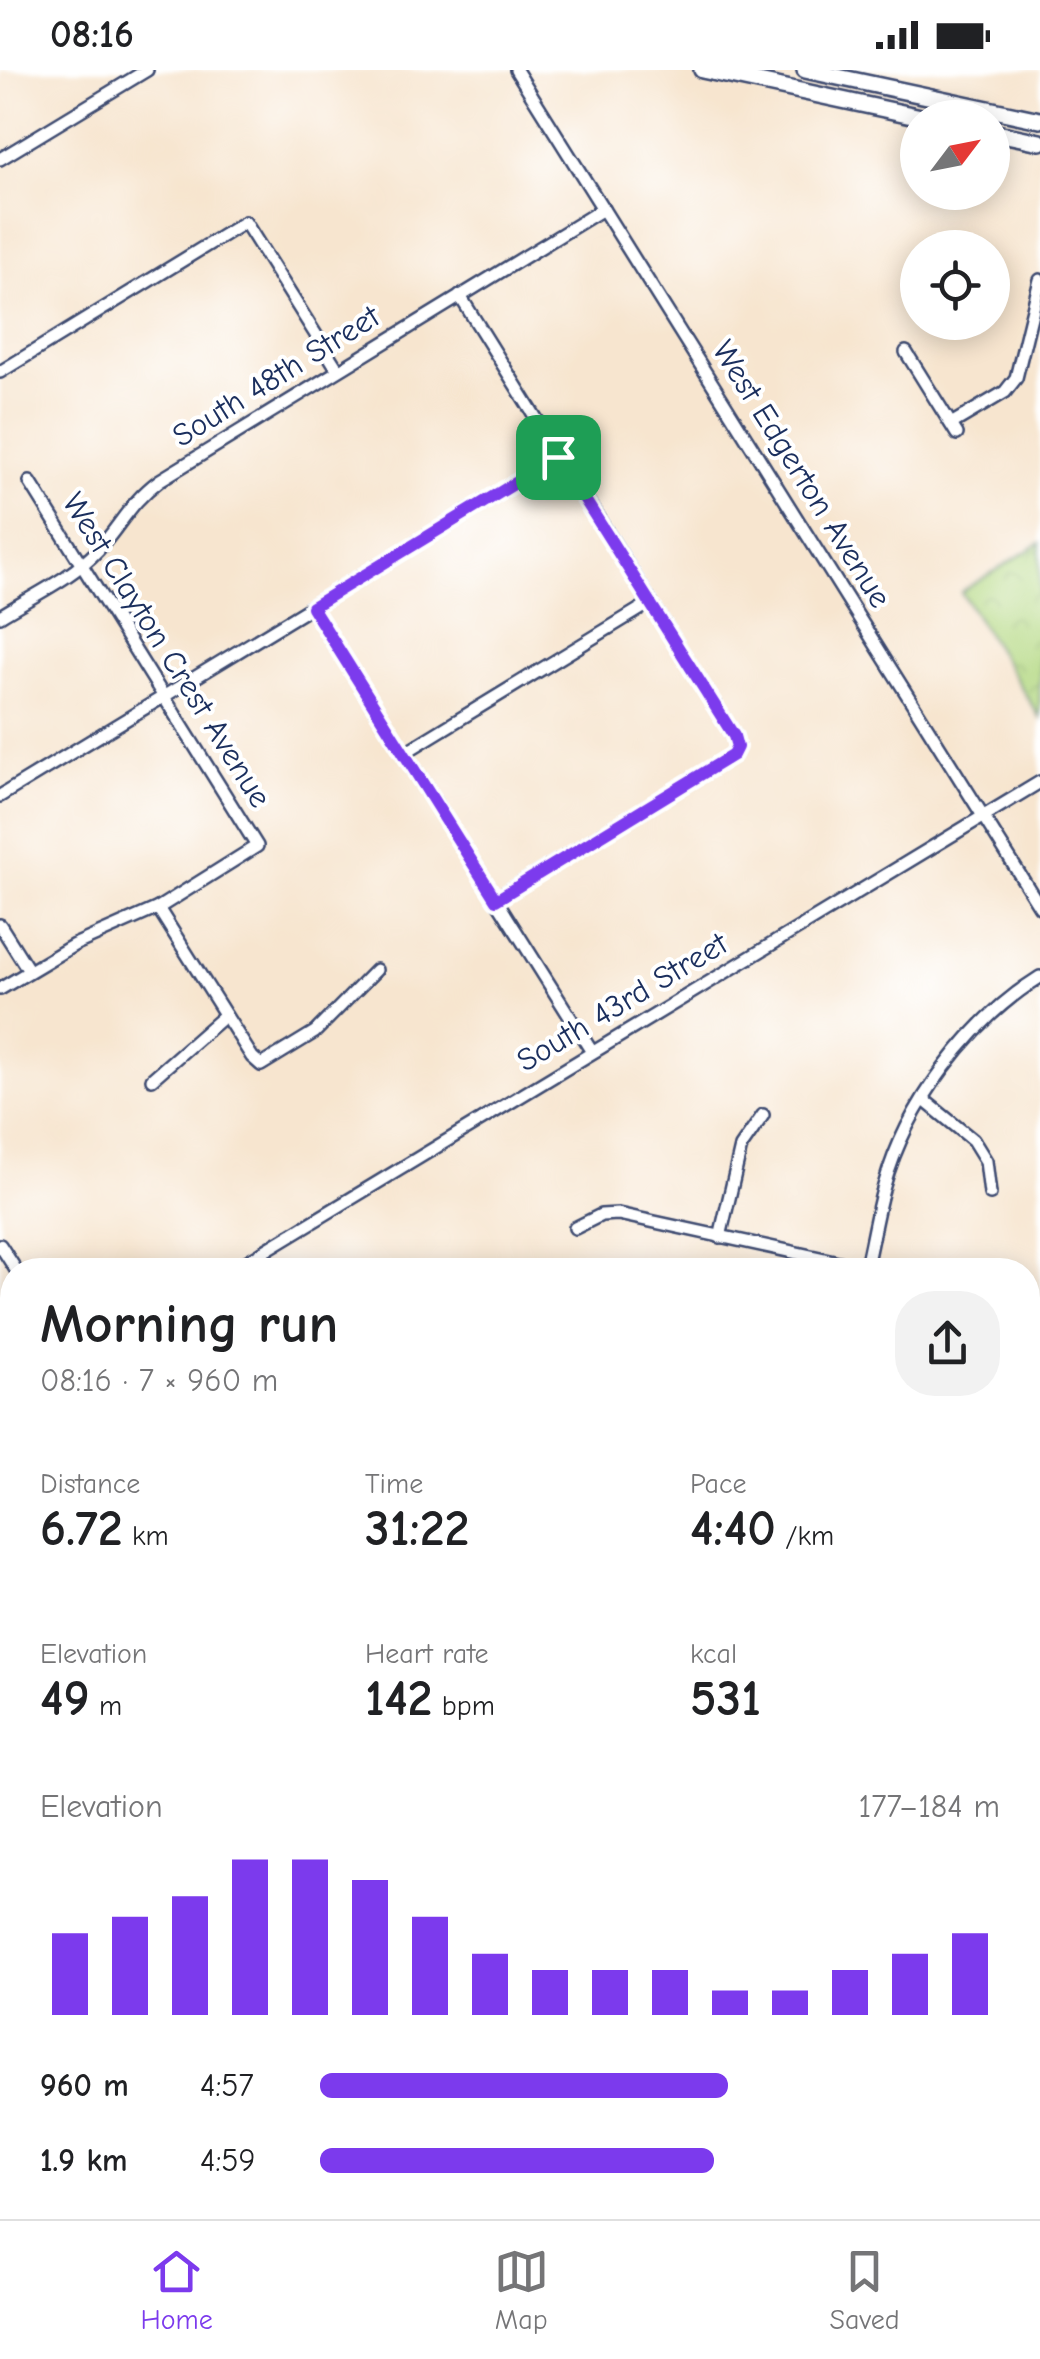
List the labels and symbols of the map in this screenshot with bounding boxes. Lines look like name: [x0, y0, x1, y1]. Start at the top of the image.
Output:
north arrow: [900, 100, 1010, 210]
street label: South 48th Street: [166, 297, 387, 454]
street label: West Edgerton Avenue: [705, 334, 899, 614]
pin: [516, 415, 601, 500]
street label: West Clayton Crest Avenue: [55, 486, 279, 814]
street label: South 43rd Street: [510, 924, 735, 1079]

